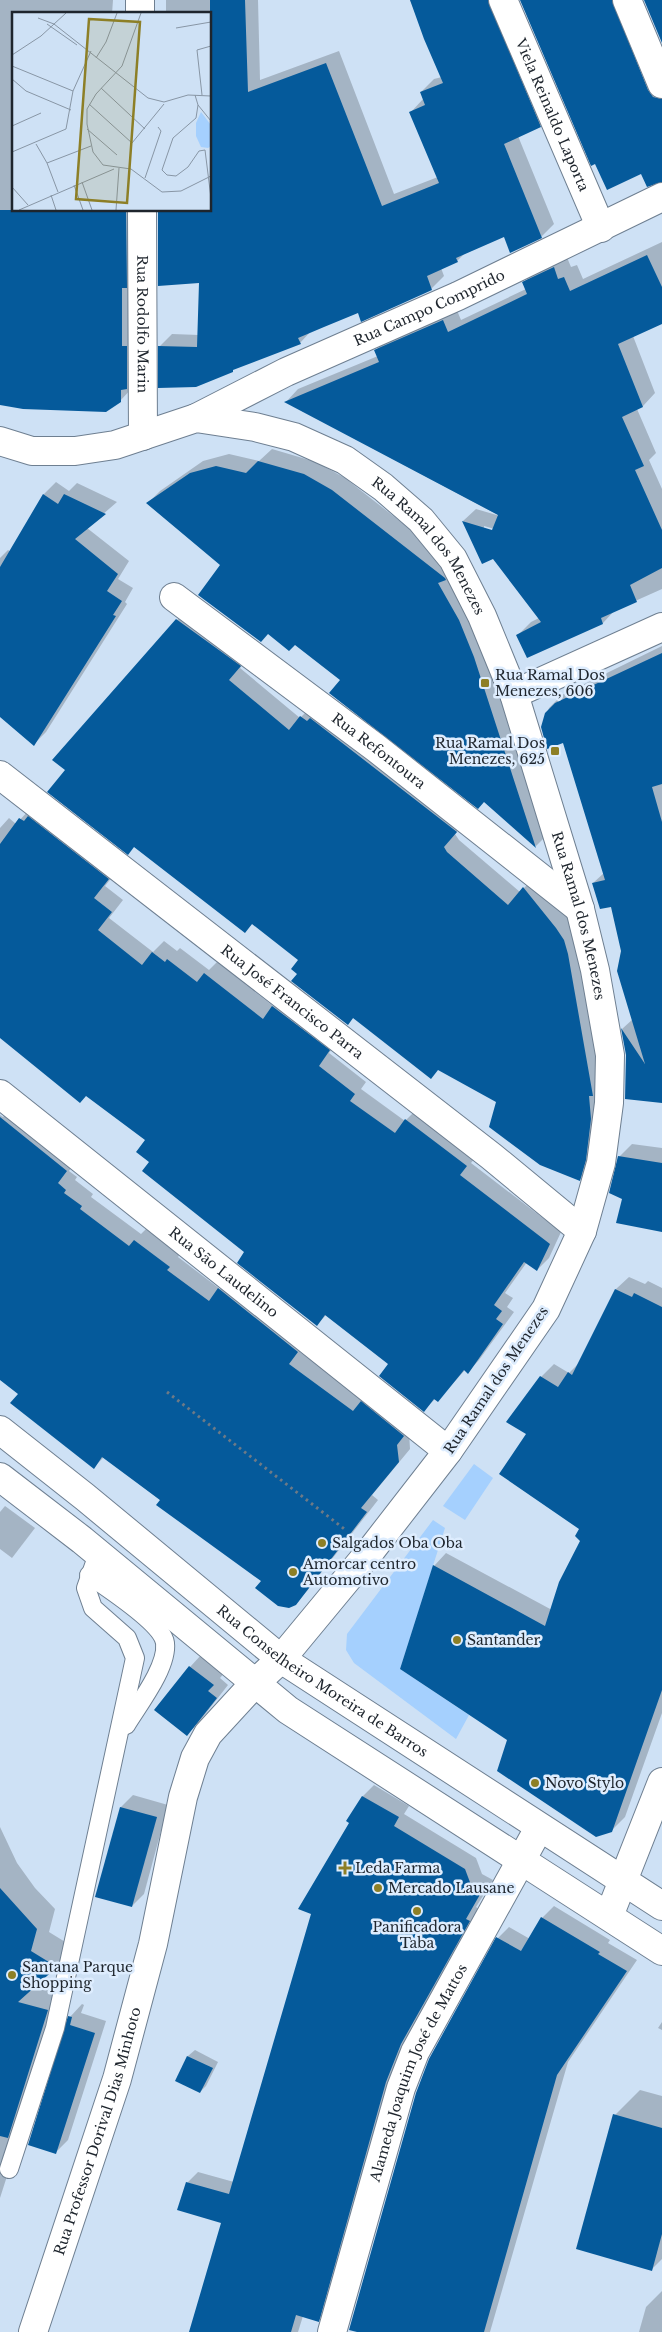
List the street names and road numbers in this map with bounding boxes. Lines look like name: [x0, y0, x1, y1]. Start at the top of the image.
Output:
street label: Viela Reinaldo Laporta: [511, 35, 593, 194]
street label: Rua Rodolfo Marin: [133, 255, 152, 394]
street label: Rua Campo Comprido: [351, 266, 508, 350]
street label: Rua Ramal dos Menezes: [368, 473, 489, 618]
street label: Rua Refontoura: [328, 709, 429, 793]
street label: Rua Ramal dos Menezes: [548, 829, 609, 1002]
street label: Rua José Francisco Parra: [217, 941, 367, 1063]
street label: Rua São Laudelino: [165, 1223, 282, 1321]
street label: Rua Ramal dos Menezes: [440, 1303, 552, 1457]
street label: Rua Conselheiro Moreira de Barros: [213, 1601, 431, 1761]
street label: Alameda Joaquim José de Mattos: [366, 1961, 471, 2185]
street label: Rua Professor Dorival Dias Minhoto: [50, 2005, 145, 2258]

